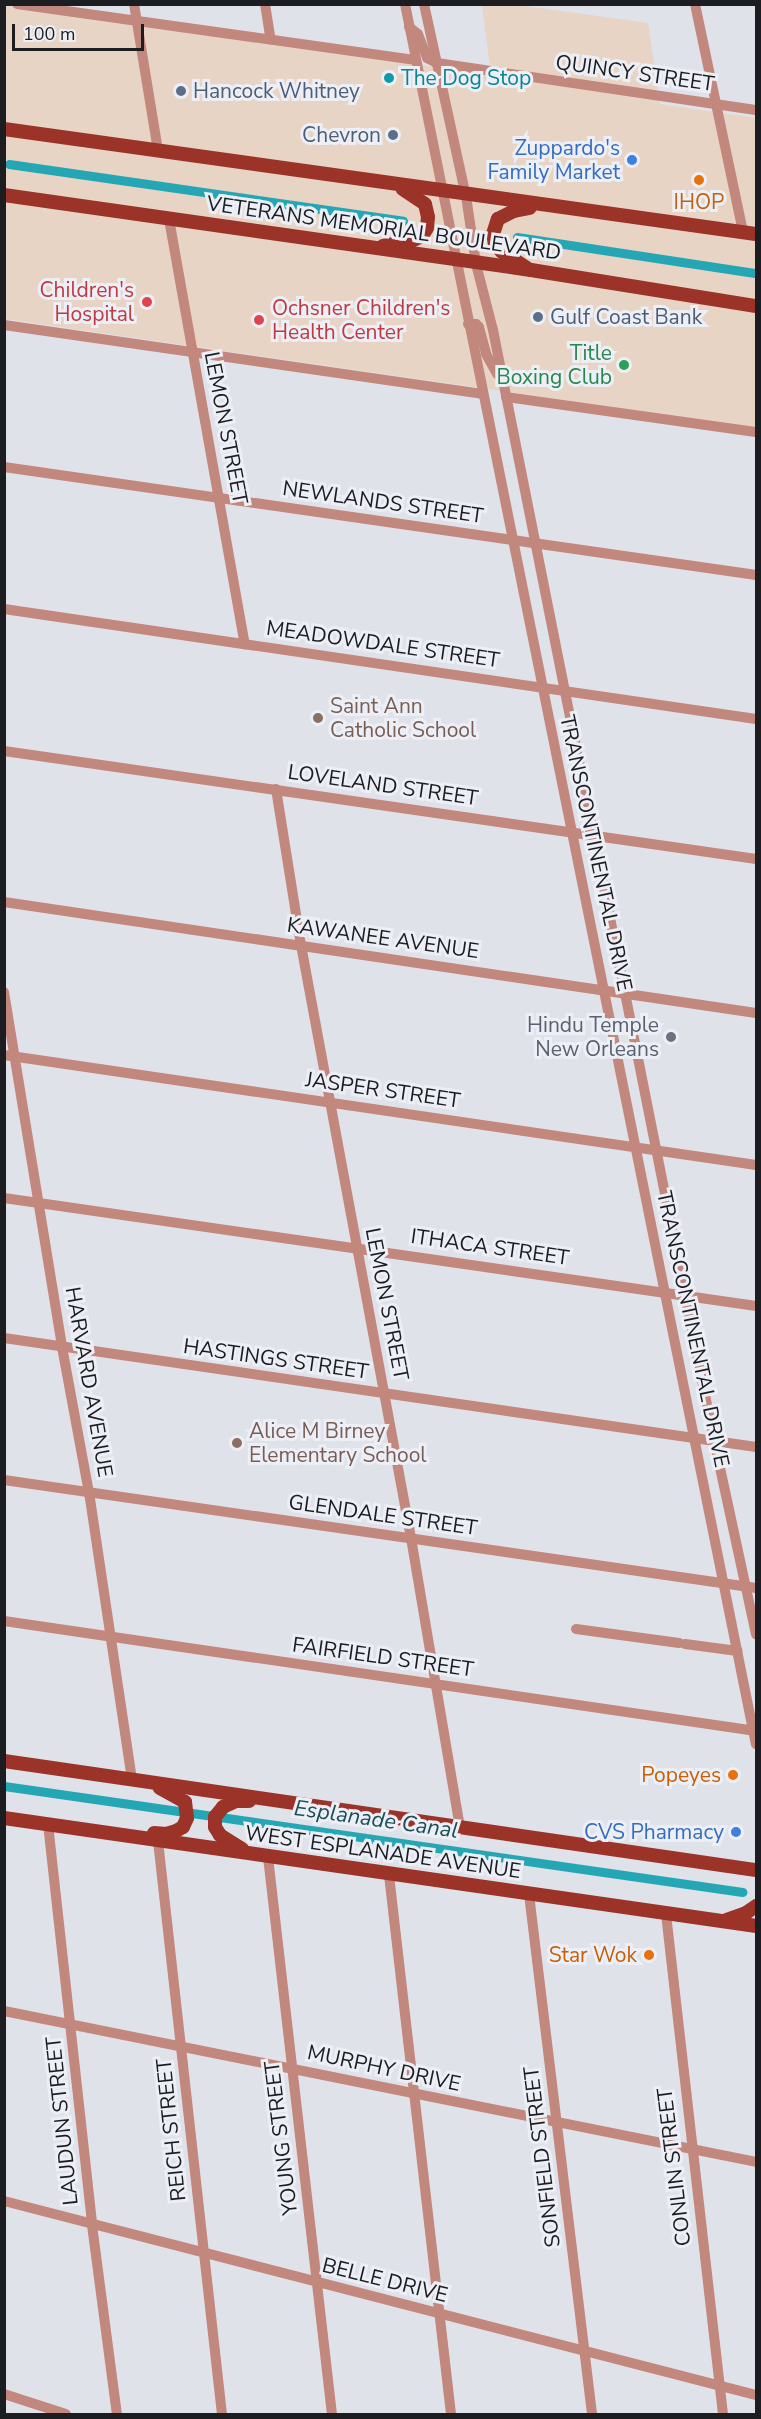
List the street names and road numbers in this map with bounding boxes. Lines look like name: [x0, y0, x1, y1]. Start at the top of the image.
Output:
street label: QUINCY STREET: [554, 49, 716, 97]
street label: VETERANS MEMORIAL BOULEVARD: [205, 191, 563, 265]
street label: LEMON STREET: [199, 350, 253, 506]
street label: NEWLANDS STREET: [281, 475, 485, 529]
street label: MEADOWDALE STREET: [265, 615, 501, 673]
street label: TRANSCONTINENTAL DRIVE: [554, 713, 638, 993]
street label: LOVELAND STREET: [286, 759, 480, 811]
street label: KAWANEE AVENUE: [286, 912, 480, 964]
street label: JASPER STREET: [304, 1067, 462, 1113]
street label: TRANSCONTINENTAL DRIVE: [651, 1189, 735, 1469]
street label: ITHACA STREET: [409, 1223, 571, 1271]
street label: LEMON STREET: [360, 1226, 414, 1382]
street label: HARVARD AVENUE: [60, 1285, 118, 1479]
street label: HASTINGS STREET: [182, 1334, 370, 1384]
street label: GLENDALE STREET: [287, 1489, 479, 1541]
street label: FAIRFIELD STREET: [291, 1632, 475, 1682]
street label: WEST ESPLANADE AVENUE: [243, 1820, 523, 1884]
street label: LAUDUN STREET: [41, 2035, 83, 2207]
street label: MURPHY DRIVE: [305, 2039, 463, 2097]
street label: REICH STREET: [151, 2057, 191, 2203]
street label: YOUNG STREET: [259, 2059, 303, 2217]
street label: SONFIELD STREET: [518, 2065, 566, 2249]
street label: CONLIN STREET: [652, 2086, 696, 2248]
street label: BELLE DRIVE: [320, 2252, 450, 2308]

